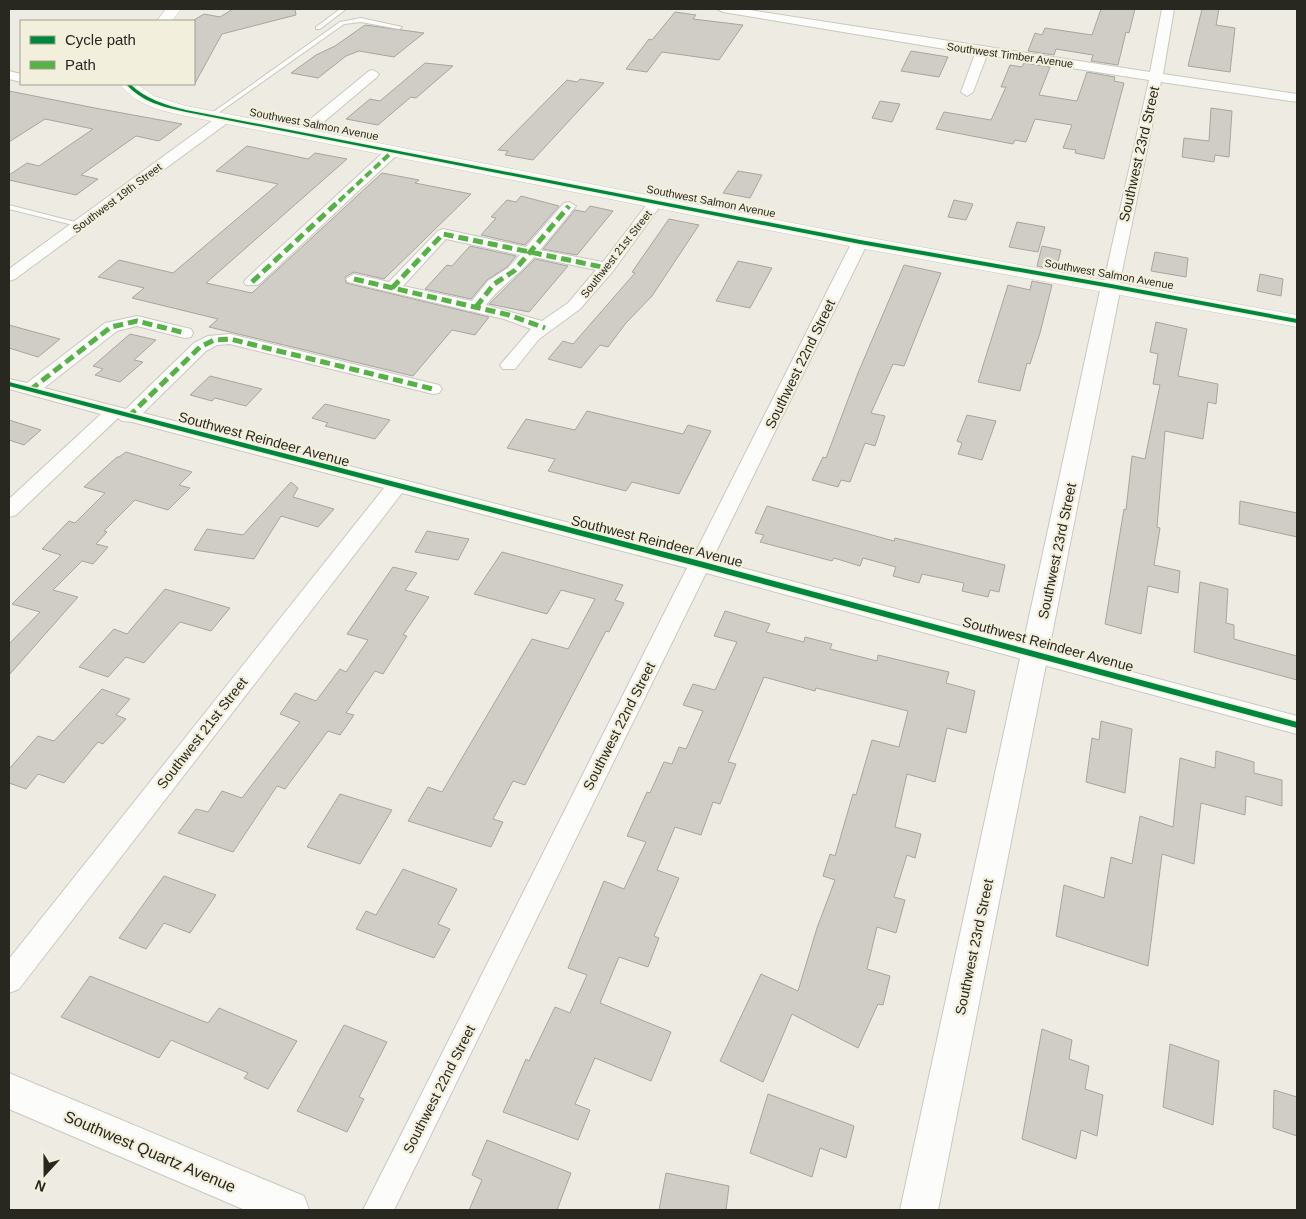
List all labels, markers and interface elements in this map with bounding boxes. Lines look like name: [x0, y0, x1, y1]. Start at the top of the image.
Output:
legend: [20, 20, 195, 85]
text: Cycle path: [65, 31, 136, 48]
street label: Southwest Timber Avenue: [946, 40, 1074, 70]
text: Path: [65, 56, 96, 73]
street label: Southwest 23rd Street: [1116, 85, 1162, 223]
street label: Southwest Salmon Avenue: [248, 106, 380, 142]
street label: Southwest 19th Street: [70, 161, 164, 235]
street label: Southwest Salmon Avenue: [645, 183, 777, 219]
street label: Southwest 21st Street: [578, 208, 654, 300]
street label: Southwest Salmon Avenue: [1043, 257, 1175, 291]
street label: Southwest 22nd Street: [762, 297, 838, 431]
street label: Southwest Reindeer Avenue: [177, 408, 351, 470]
street label: Southwest 23rd Street: [1035, 481, 1079, 620]
street label: Southwest Reindeer Avenue: [569, 512, 745, 570]
street label: Southwest Reindeer Avenue: [961, 613, 1135, 675]
street label: Southwest 22nd Street: [580, 659, 658, 793]
street label: Southwest 21st Street: [154, 674, 251, 792]
street label: Southwest 23rd Street: [952, 877, 996, 1016]
street label: Southwest 22nd Street: [400, 1022, 478, 1156]
street label: Southwest Quartz Avenue: [61, 1108, 238, 1195]
north arrow: [20, 1149, 70, 1199]
text: N: [33, 1177, 48, 1195]

